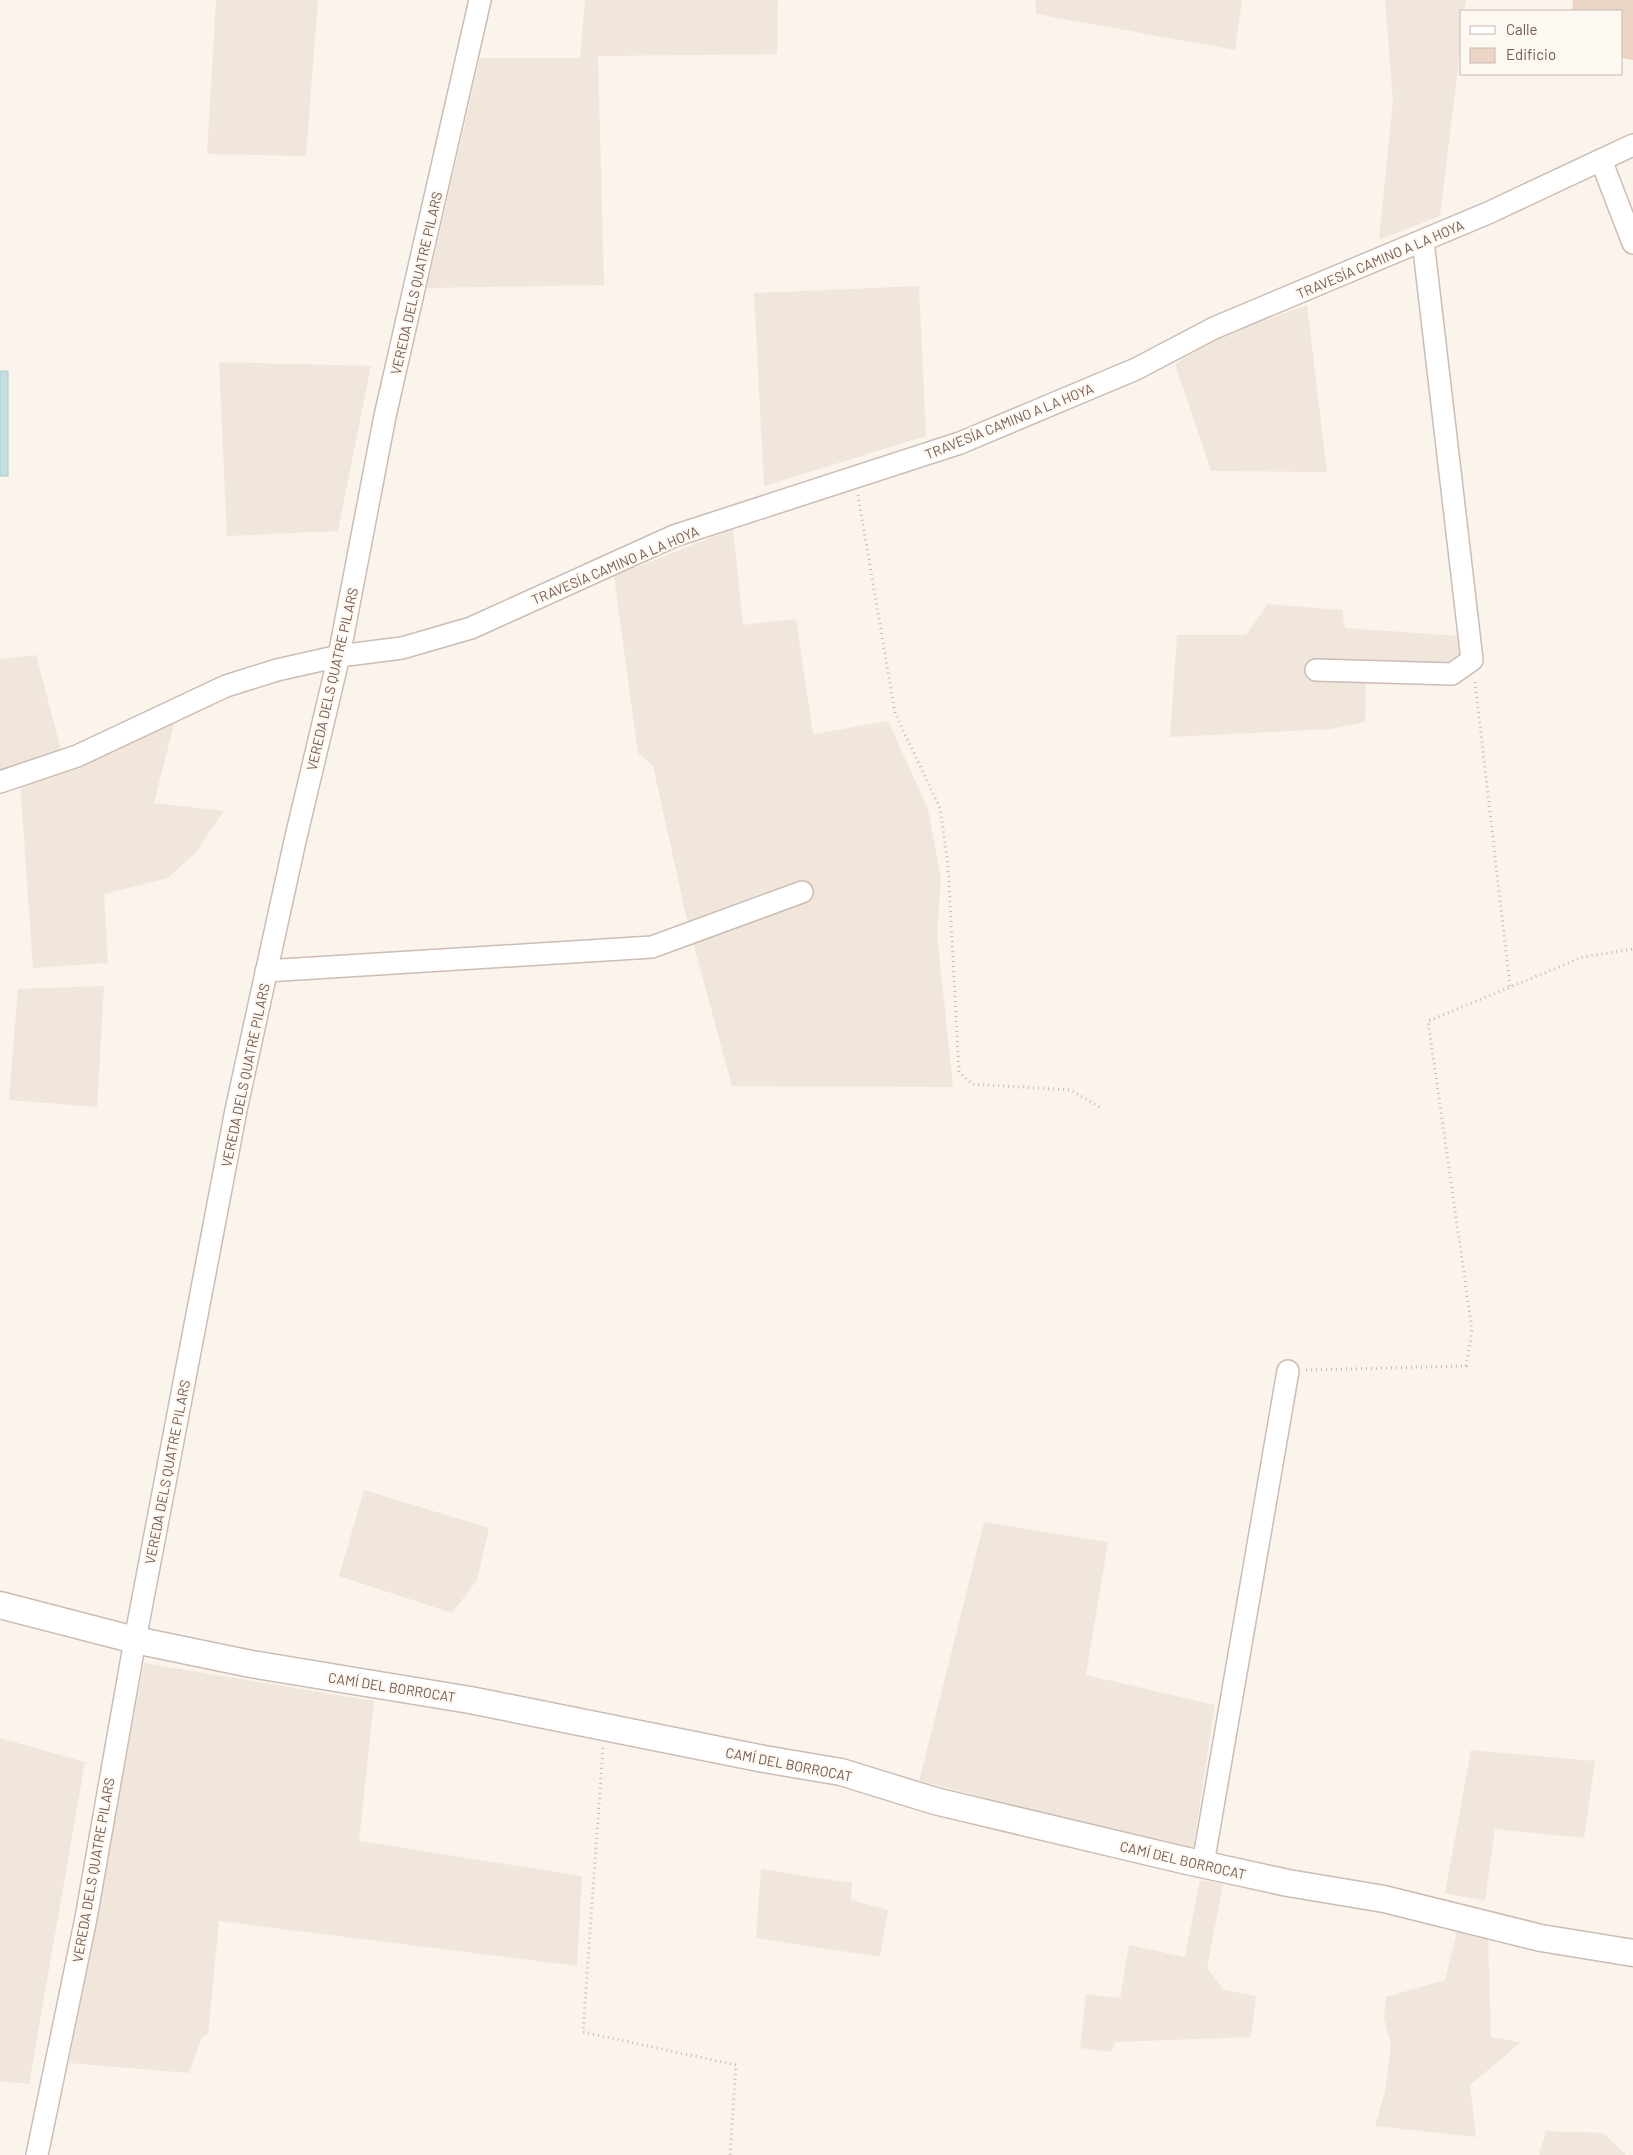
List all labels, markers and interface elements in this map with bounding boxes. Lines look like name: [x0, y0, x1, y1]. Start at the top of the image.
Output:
legend: [1460, 10, 1623, 75]
text: Calle: [1506, 20, 1538, 38]
text: Edificio: [1506, 45, 1556, 63]
street label: VEREDA DELS QUATRE PILARS: [387, 190, 445, 376]
street label: TRAVESÍA CAMINO A LA HOYA: [1294, 216, 1467, 302]
street label: TRAVESÍA CAMINO A LA HOYA: [922, 379, 1096, 463]
street label: TRAVESÍA CAMINO A LA HOYA: [529, 522, 702, 608]
street label: VEREDA DELS QUATRE PILARS: [303, 586, 361, 772]
street label: VEREDA DELS QUATRE PILARS: [217, 982, 273, 1168]
street label: VEREDA DELS QUATRE PILARS: [141, 1378, 193, 1566]
street label: CAMÍ DEL BORROCAT: [327, 1669, 457, 1705]
street label: CAMÍ DEL BORROCAT: [724, 1743, 854, 1785]
street label: VEREDA DELS QUATRE PILARS: [68, 1776, 118, 1964]
street label: CAMÍ DEL BORROCAT: [1118, 1837, 1248, 1883]

